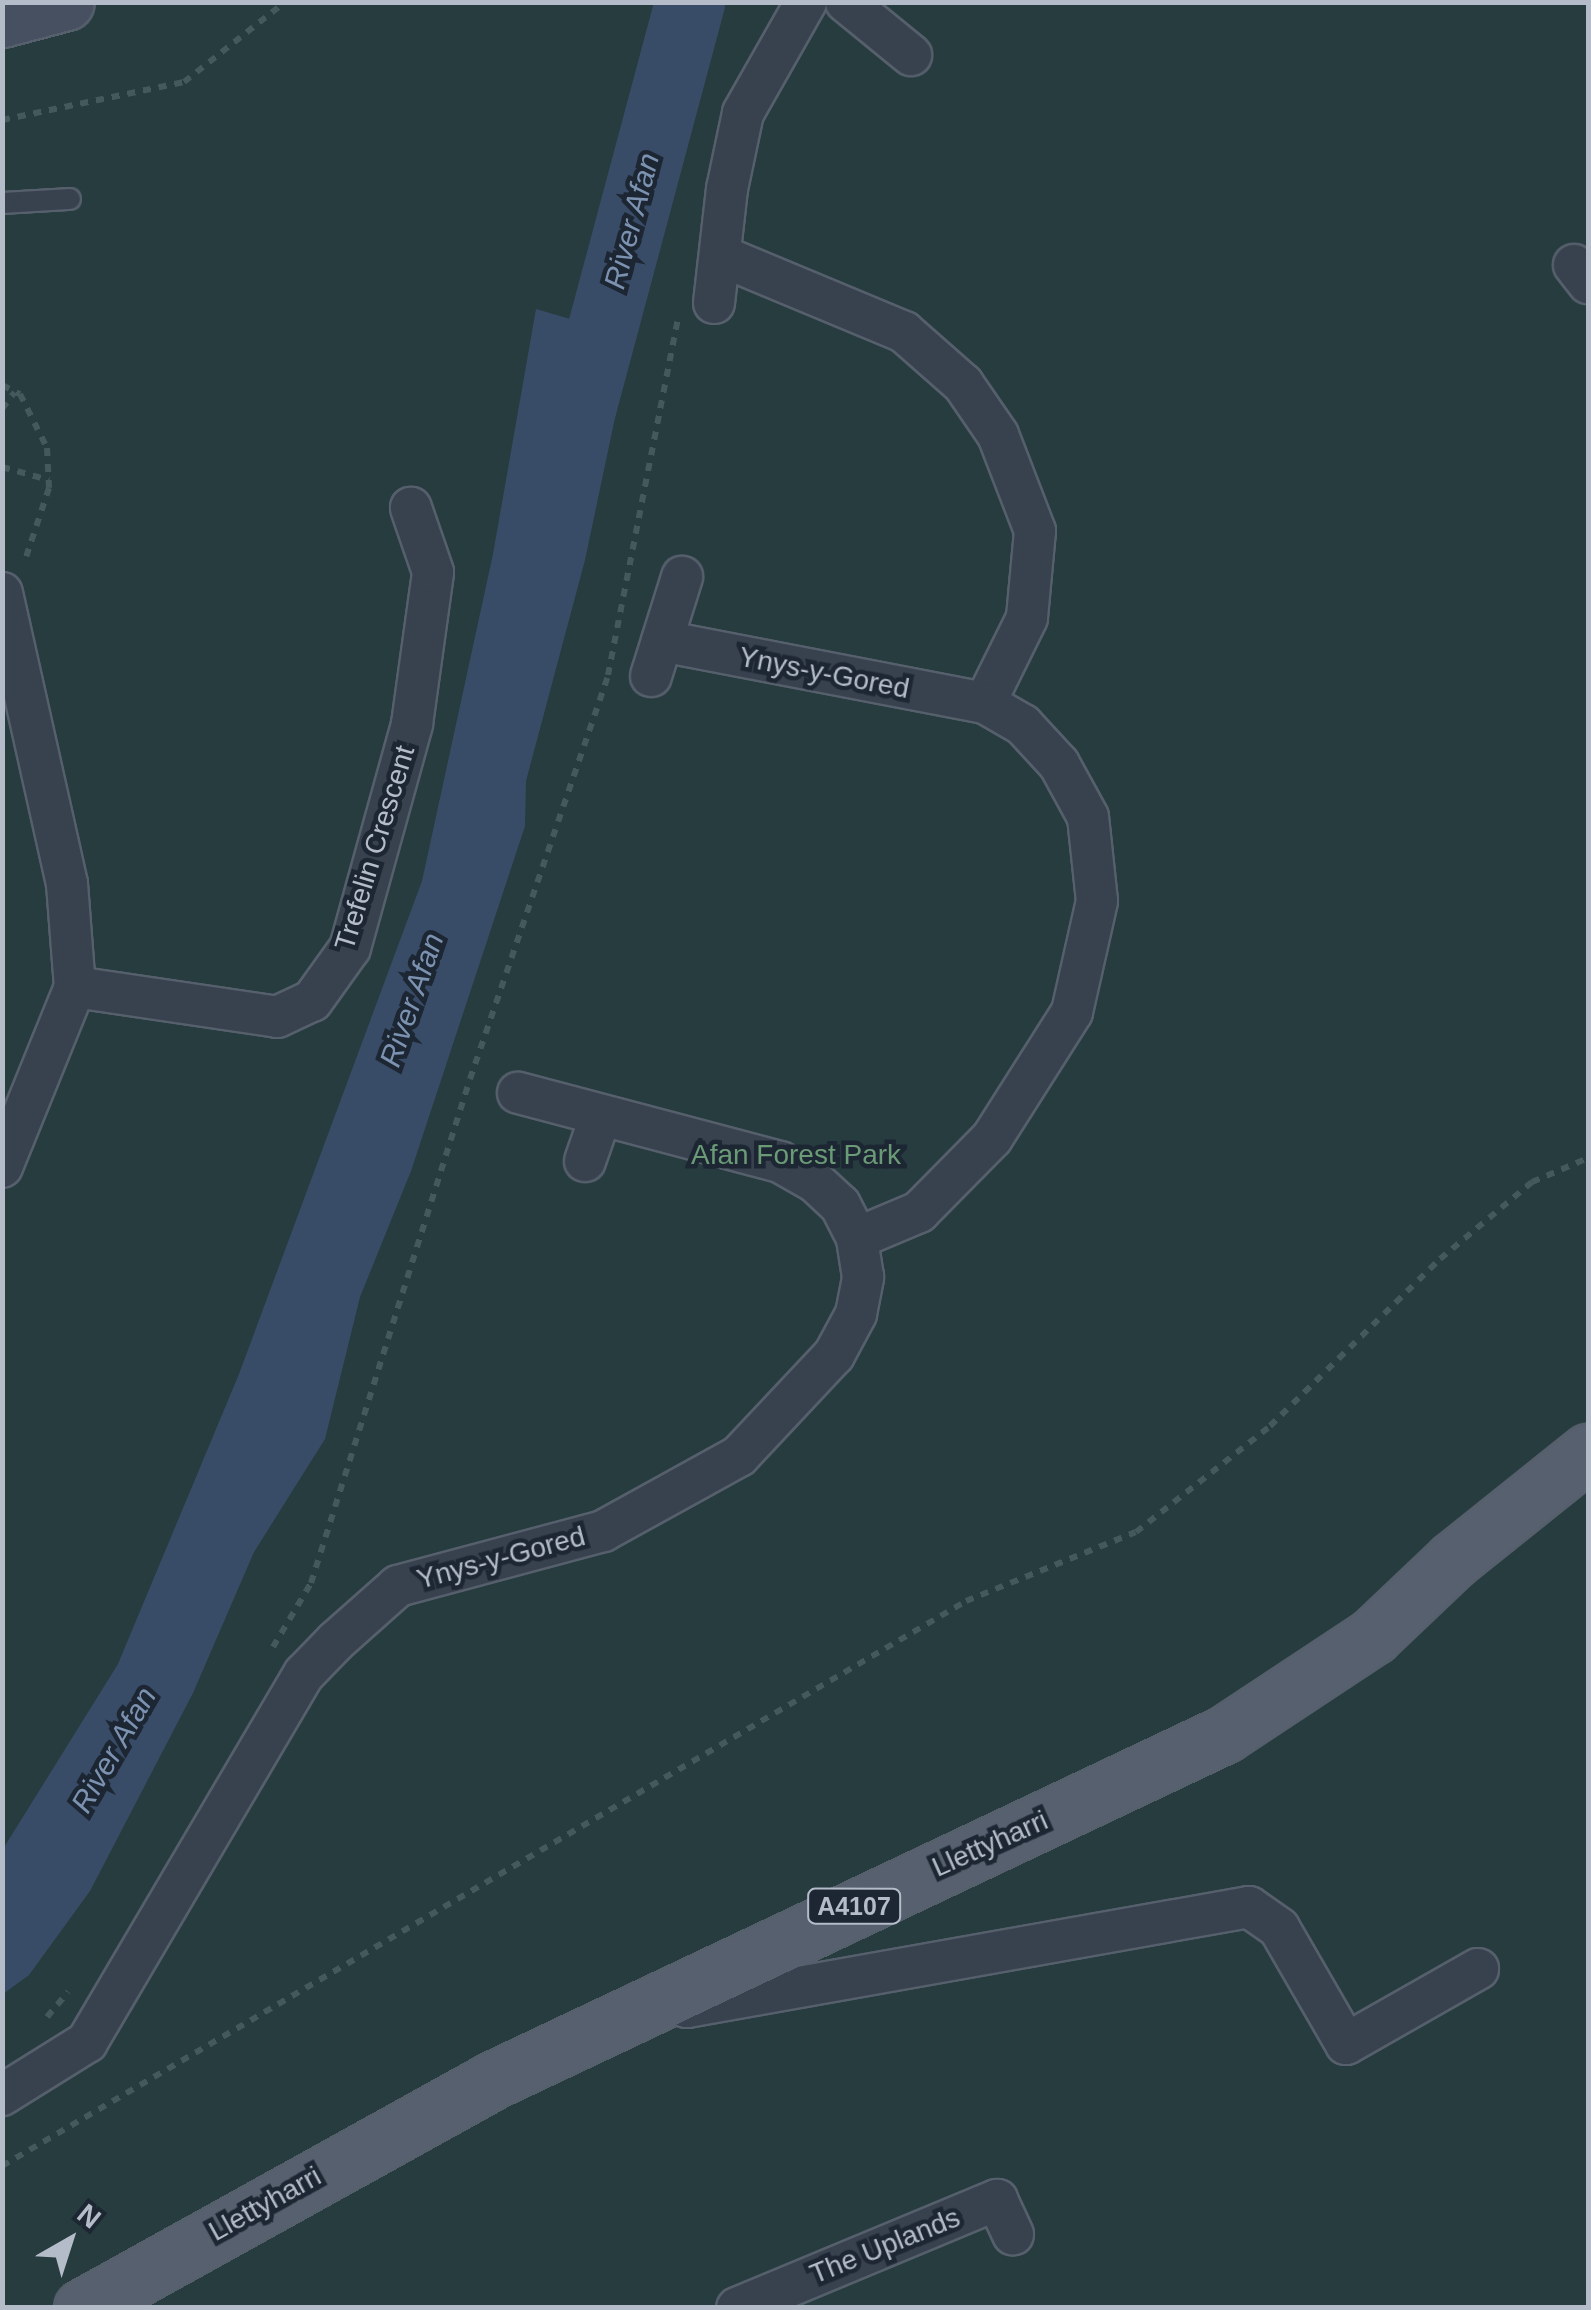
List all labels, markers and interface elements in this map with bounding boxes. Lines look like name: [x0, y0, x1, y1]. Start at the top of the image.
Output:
water label: River Afan: [596, 149, 668, 293]
street label: Ynys-y-Gored: [736, 640, 912, 706]
street label: Trefelin Crescent: [328, 742, 422, 954]
water label: River Afan: [372, 928, 452, 1072]
park label: Afan Forest Park: [691, 1138, 901, 1172]
street label: Ynys-y-Gored: [413, 1519, 589, 1597]
water label: River Afan: [63, 1680, 165, 1820]
street label: Llettyharri: [927, 1804, 1053, 1884]
road number: A4107: [806, 1886, 902, 1926]
street label: Llettyharri: [203, 2160, 327, 2248]
north arrow: [20, 2190, 120, 2290]
text: N: [72, 2198, 107, 2235]
street label: The Uplands: [805, 2201, 965, 2291]

